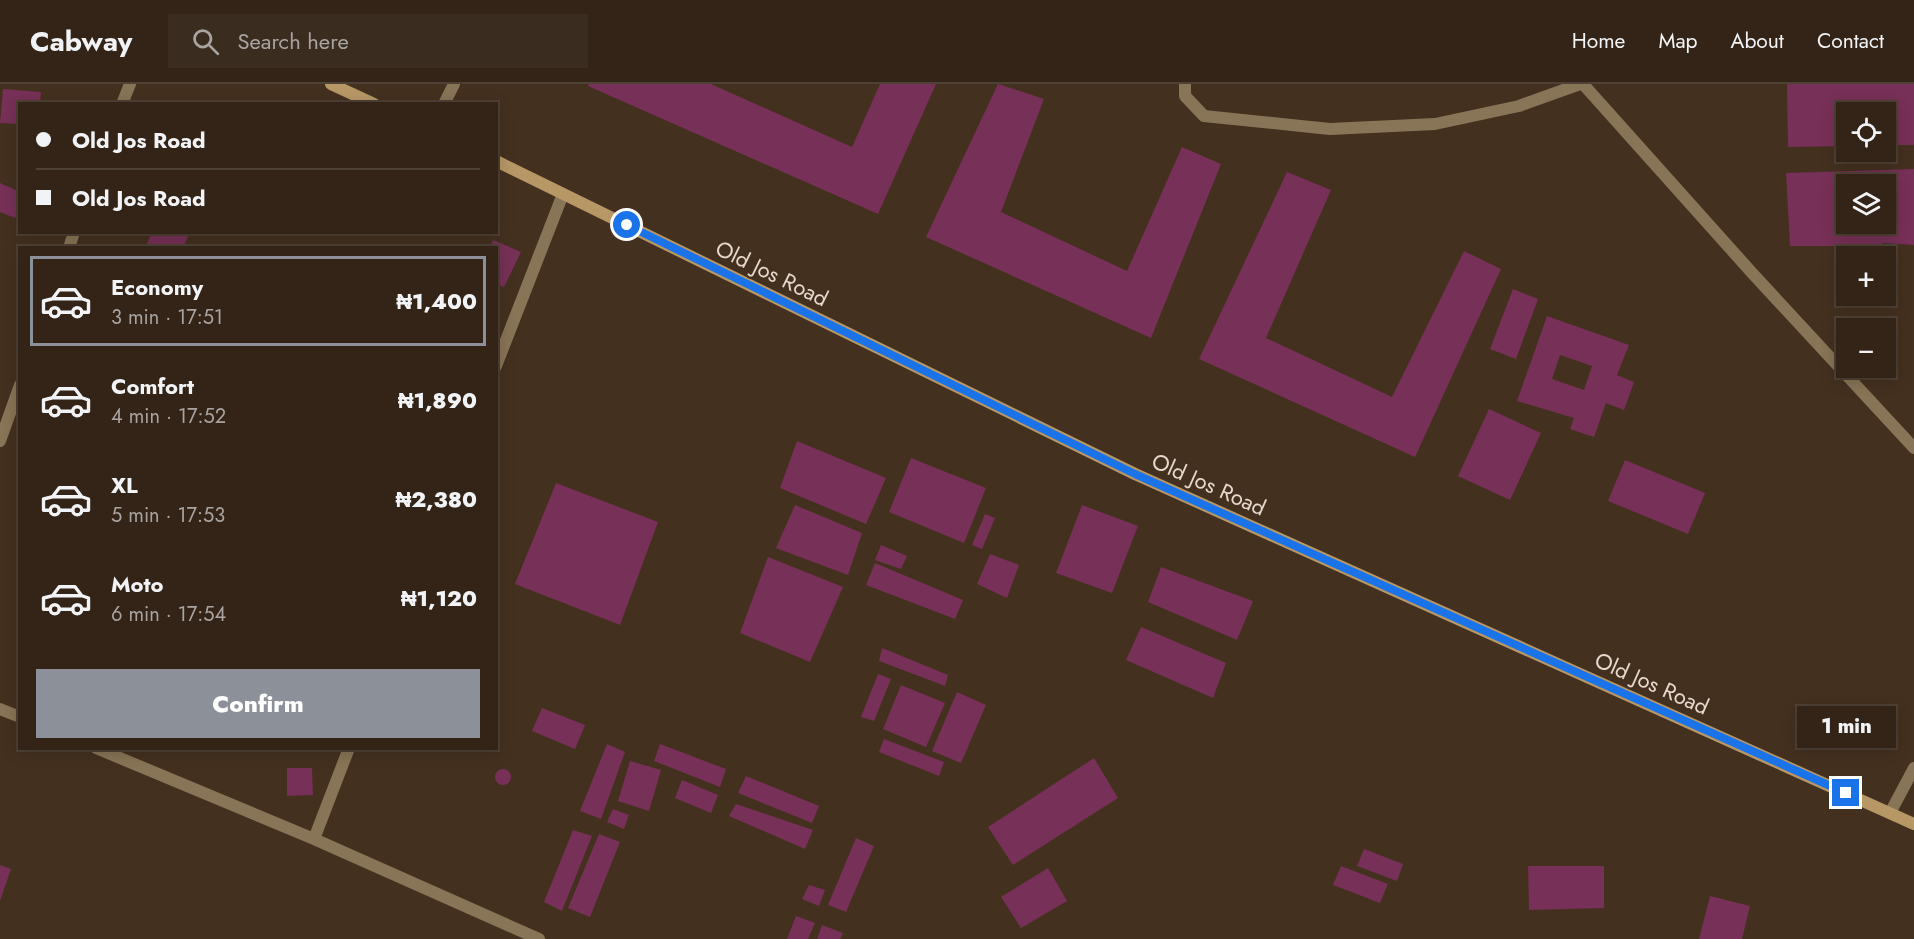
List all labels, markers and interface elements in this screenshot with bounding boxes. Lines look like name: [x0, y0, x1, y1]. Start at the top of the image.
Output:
search box: [168, 14, 588, 68]
text: Cabway: [30, 21, 132, 62]
icon: search: [189, 25, 222, 58]
text: Search here: [237, 25, 349, 57]
text: Home: [1572, 26, 1625, 56]
text: Map: [1658, 26, 1698, 56]
text: About: [1731, 26, 1784, 56]
text: Contact: [1817, 26, 1884, 56]
map controls: [1836, 102, 1896, 378]
button: locate: [1836, 102, 1896, 162]
text: Old Jos Road: [72, 124, 206, 156]
button: layers: [1836, 174, 1896, 234]
text: Old Jos Road: [72, 182, 206, 214]
route start: [613, 211, 640, 238]
street label: Old Jos Road: [710, 232, 834, 314]
button: +: [1836, 246, 1896, 306]
text: Economy: [111, 271, 203, 303]
icon: car: [39, 274, 93, 328]
text: ₦1,400: [396, 285, 477, 317]
text: 3 min · 17:51: [111, 303, 223, 332]
button: −: [1836, 318, 1896, 378]
text: Comfort: [111, 370, 194, 402]
icon: car: [39, 373, 93, 427]
text: ₦1,890: [398, 384, 477, 416]
text: 4 min · 17:52: [111, 402, 226, 431]
street label: Old Jos Road: [1147, 445, 1271, 523]
text: XL: [111, 469, 138, 501]
icon: car: [39, 472, 93, 526]
text: ₦2,380: [395, 483, 477, 515]
text: 5 min · 17:53: [111, 501, 225, 530]
text: Moto: [111, 568, 164, 600]
icon: car: [39, 571, 93, 625]
text: ₦1,120: [401, 582, 477, 614]
text: 6 min · 17:54: [111, 600, 226, 629]
street label: Old Jos Road: [1590, 644, 1714, 722]
button: Confirm: [36, 669, 480, 738]
callout: 1 min: [1796, 706, 1896, 748]
text: 1 min: [1821, 712, 1872, 741]
route end: [1832, 779, 1859, 806]

